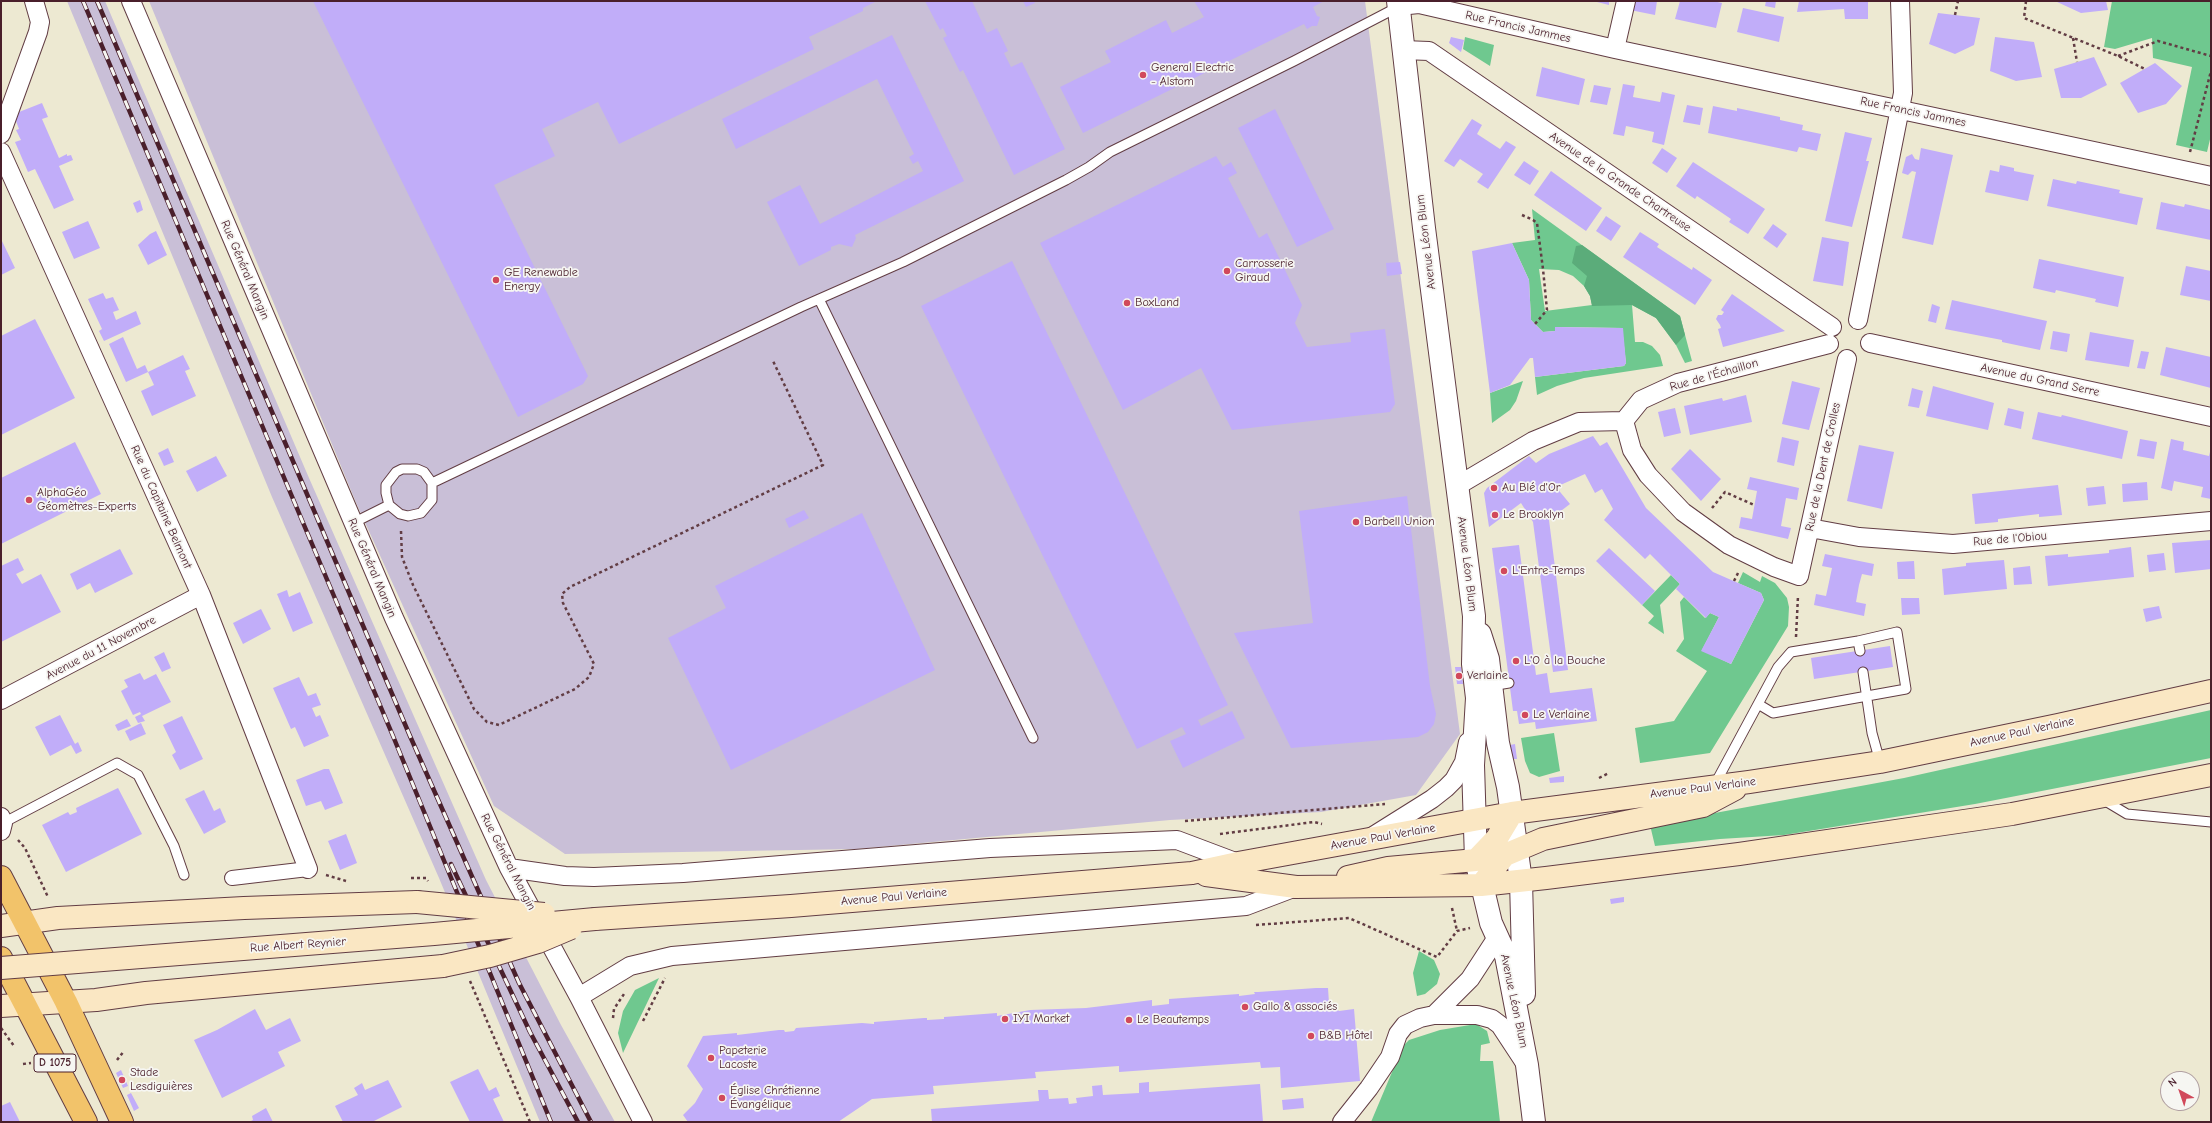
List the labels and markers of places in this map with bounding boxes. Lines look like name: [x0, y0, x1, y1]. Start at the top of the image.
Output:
place label: General Electric - Alstom: [1151, 61, 1234, 89]
marker: General Electric - Alstom: [1138, 70, 1148, 80]
place label: Carrosserie Giraud: [1235, 257, 1294, 285]
place label: GE Renewable Energy: [504, 266, 578, 294]
marker: Carrosserie Giraud: [1222, 266, 1232, 276]
marker: GE Renewable Energy: [491, 275, 501, 285]
place label: BoxLand: [1135, 296, 1179, 310]
marker: BoxLand: [1122, 298, 1132, 308]
place label: Au Blé d'Or: [1502, 481, 1560, 495]
marker: Au Blé d'Or: [1489, 483, 1499, 493]
place label: AlphaGéo Géomètres-Experts: [37, 486, 136, 514]
marker: AlphaGéo Géomètres-Experts: [24, 495, 34, 505]
place label: Le Brooklyn: [1503, 508, 1564, 522]
marker: Le Brooklyn: [1490, 510, 1500, 520]
place label: Barbell Union: [1364, 515, 1435, 529]
marker: Barbell Union: [1351, 517, 1361, 527]
place label: L'Entre-Temps: [1512, 564, 1585, 578]
marker: L'Entre-Temps: [1499, 566, 1509, 576]
place label: L'O à la Bouche: [1524, 654, 1605, 668]
marker: L'O à la Bouche: [1511, 656, 1521, 666]
place label: Verlaine: [1467, 669, 1508, 683]
marker: Verlaine: [1454, 671, 1464, 681]
place label: Le Verlaine: [1533, 708, 1589, 722]
marker: Le Verlaine: [1520, 710, 1530, 720]
place label: Gallo & associés: [1253, 1000, 1337, 1014]
marker: Gallo & associés: [1240, 1002, 1250, 1012]
place label: IYI Market: [1013, 1012, 1070, 1026]
place label: Le Beautemps: [1137, 1013, 1209, 1027]
marker: IYI Market: [1000, 1014, 1010, 1024]
marker: Le Beautemps: [1124, 1015, 1134, 1025]
place label: B&B Hôtel: [1319, 1029, 1372, 1043]
marker: B&B Hôtel: [1306, 1031, 1316, 1041]
place label: Papeterie Lacoste: [719, 1044, 766, 1072]
marker: Papeterie Lacoste: [706, 1053, 716, 1063]
place label: Stade Lesdiguières: [130, 1066, 193, 1094]
marker: Stade Lesdiguières: [117, 1075, 127, 1085]
place label: Église Chrétienne Évangélique: [730, 1084, 820, 1112]
marker: Église Chrétienne Évangélique: [717, 1093, 727, 1103]

